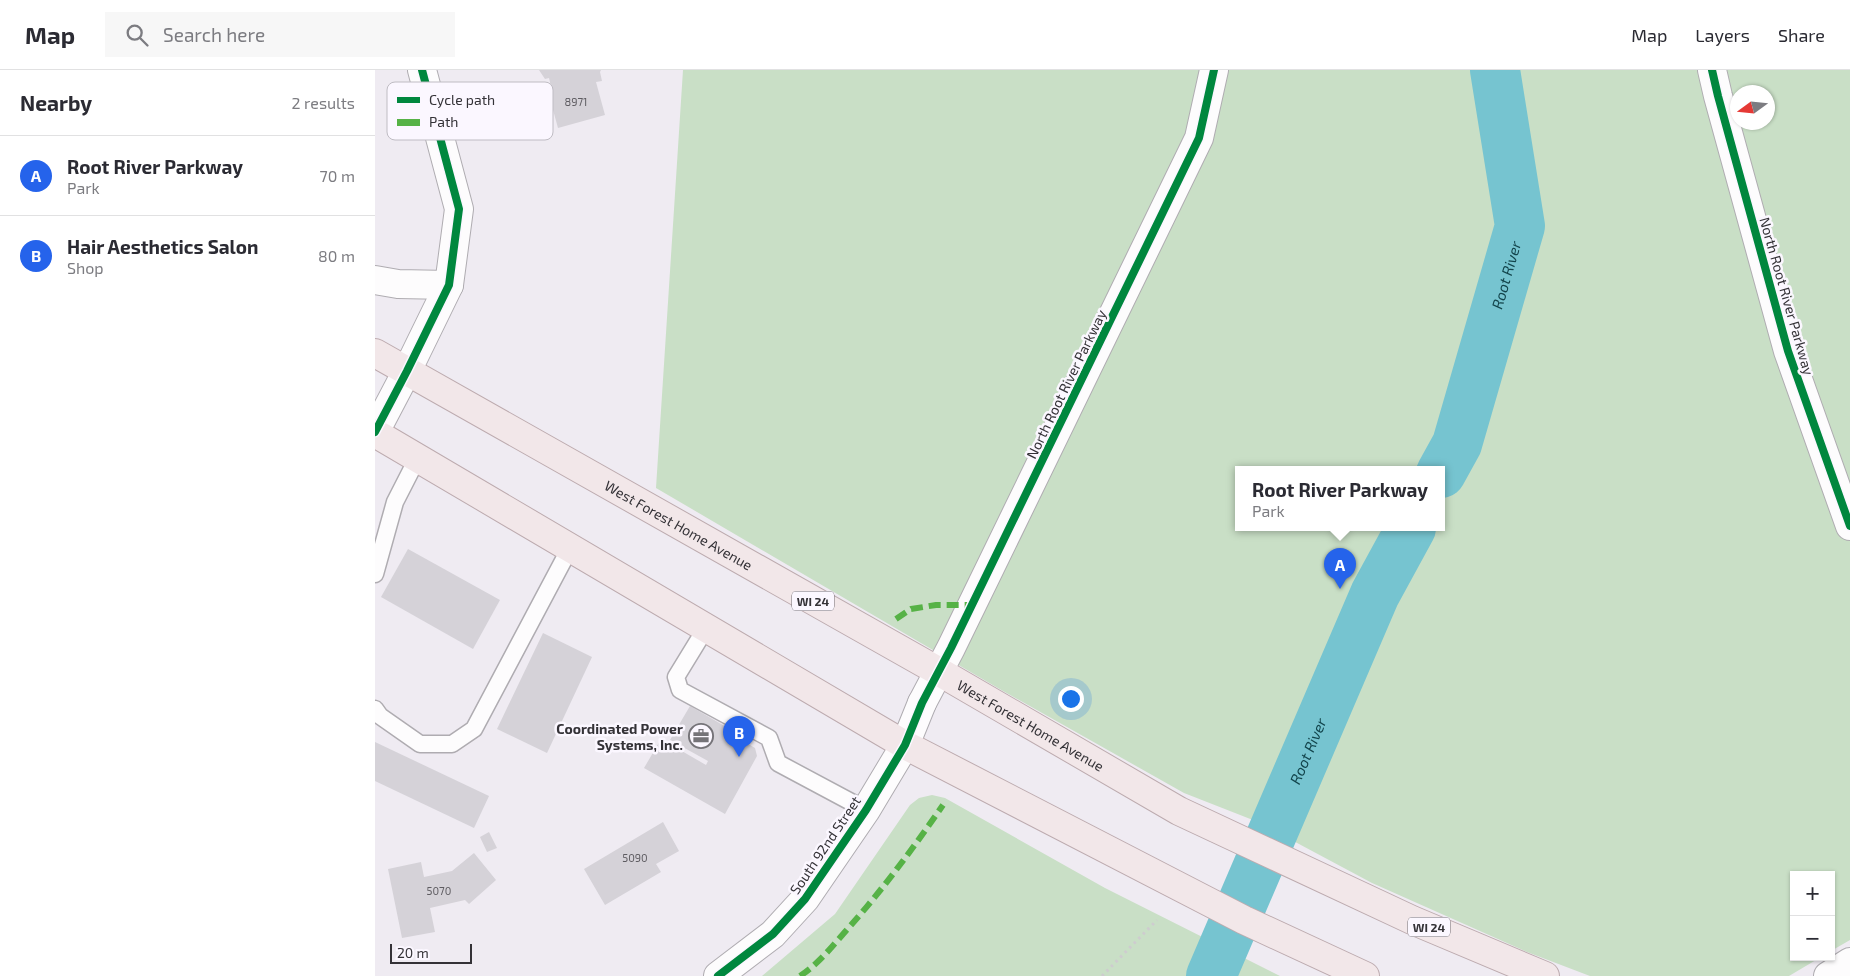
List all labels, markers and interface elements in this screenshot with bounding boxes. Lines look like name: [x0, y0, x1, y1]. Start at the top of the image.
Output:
search box: [105, 12, 455, 57]
text: Map: [25, 20, 75, 49]
icon: search: [123, 21, 151, 49]
text: Search here: [163, 23, 265, 46]
text: Map: [1631, 24, 1667, 46]
text: Layers: [1695, 24, 1750, 46]
text: Share: [1778, 24, 1825, 46]
legend: [387, 82, 553, 140]
north arrow: [1730, 85, 1775, 130]
text: Nearby: [20, 90, 92, 115]
text: Cycle path: [429, 91, 495, 108]
text: 2 results: [292, 93, 355, 112]
house number: 8971: [565, 95, 587, 108]
text: Path: [429, 113, 458, 130]
text: Root River Parkway: [67, 155, 243, 178]
text: A: [31, 166, 41, 185]
text: 70 m: [320, 166, 355, 185]
text: Park: [67, 178, 100, 197]
street label: North Root River Parkway: [1756, 215, 1818, 378]
text: Hair Aesthetics Salon: [67, 235, 258, 258]
water label: Root River: [1487, 238, 1524, 311]
text: B: [31, 246, 41, 265]
text: 80 m: [318, 246, 355, 265]
text: Shop: [67, 258, 104, 277]
street label: North Root River Parkway: [1023, 306, 1110, 461]
popup: [1235, 466, 1445, 531]
street label: West Forest Home Avenue: [602, 476, 756, 573]
text: Root River Parkway: [1252, 478, 1428, 501]
text: Park: [1252, 501, 1285, 520]
pin: A: [1324, 548, 1356, 589]
road number: WI 24: [792, 592, 834, 610]
street label: West Forest Home Avenue: [954, 676, 1107, 774]
your location: [1058, 686, 1084, 712]
water label: Root River: [1286, 714, 1330, 787]
pin: B: [723, 716, 755, 757]
place label: Coordinated Power Systems, Inc.: [556, 720, 683, 753]
office icon: Coordinated Power Systems, Inc.: [688, 723, 714, 749]
street label: South 92nd Street: [786, 793, 864, 897]
house number: 5090: [622, 851, 648, 864]
map controls: [1790, 871, 1835, 961]
button: +: [1790, 871, 1835, 916]
house number: 5070: [427, 884, 451, 897]
button: −: [1790, 916, 1835, 961]
road number: WI 24: [1408, 918, 1450, 936]
scale bar: [390, 941, 473, 964]
text: 20 m: [397, 944, 429, 961]

